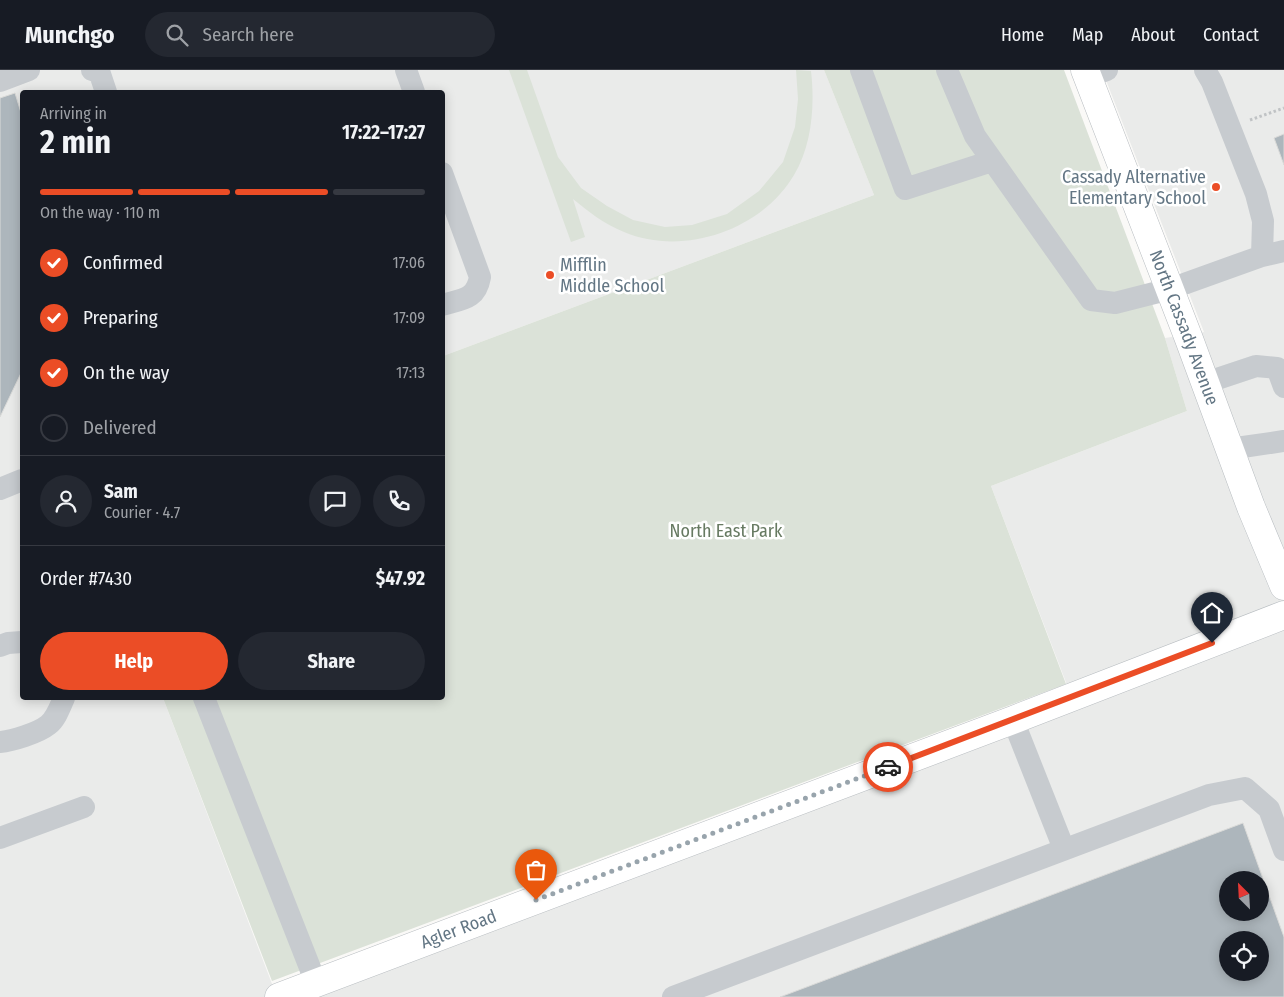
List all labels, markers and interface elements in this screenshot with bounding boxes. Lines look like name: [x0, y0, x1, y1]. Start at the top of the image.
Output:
search box: [145, 12, 495, 57]
text: Munchgo: [25, 21, 115, 49]
icon: search: [163, 21, 191, 49]
text: Search here: [203, 23, 294, 46]
text: Home: [1001, 24, 1044, 46]
text: Map: [1072, 24, 1103, 46]
text: About: [1131, 24, 1175, 46]
text: Contact: [1203, 24, 1259, 46]
text: Arriving in: [40, 104, 107, 123]
text: 17:22–17:27: [342, 121, 425, 144]
text: 2 min: [40, 123, 111, 161]
place label: Cassady Alternative Elementary School: [1062, 166, 1206, 209]
marker: Cassady Alternative Elementary School: [1210, 181, 1222, 193]
text: On the way · 110 m: [40, 203, 160, 222]
street label: North Cassady Avenue: [1145, 247, 1223, 408]
icon: check: [40, 249, 68, 277]
text: Confirmed: [83, 251, 163, 274]
text: 17:06: [393, 253, 425, 272]
place label: Mifflin Middle School: [560, 254, 664, 297]
marker: Mifflin Middle School: [544, 269, 556, 281]
icon: check: [40, 304, 68, 332]
text: Preparing: [83, 306, 158, 329]
text: 17:09: [393, 308, 425, 327]
icon: check: [40, 359, 68, 387]
text: On the way: [83, 361, 169, 384]
text: 17:13: [396, 363, 425, 382]
text: Delivered: [83, 416, 157, 439]
button: person: [40, 475, 92, 527]
button: chat: [309, 475, 361, 527]
button: phone: [373, 475, 425, 527]
text: Sam: [104, 480, 138, 503]
text: Courier · 4.7: [104, 503, 180, 522]
park label: North East Park: [670, 520, 783, 542]
text: Order #7430: [40, 567, 132, 590]
text: $47.92: [376, 567, 425, 590]
pin: [1191, 592, 1233, 643]
icon: home: [1198, 599, 1226, 627]
button: Help: [40, 632, 228, 690]
button: Share: [238, 632, 425, 690]
courier: [863, 742, 913, 792]
icon: car: [874, 753, 902, 781]
pin: [515, 849, 557, 900]
icon: bag: [522, 856, 550, 884]
north arrow: [1219, 871, 1269, 921]
map controls: [1219, 871, 1269, 981]
street label: Agler Road: [418, 905, 500, 954]
button: locate: [1219, 931, 1269, 981]

